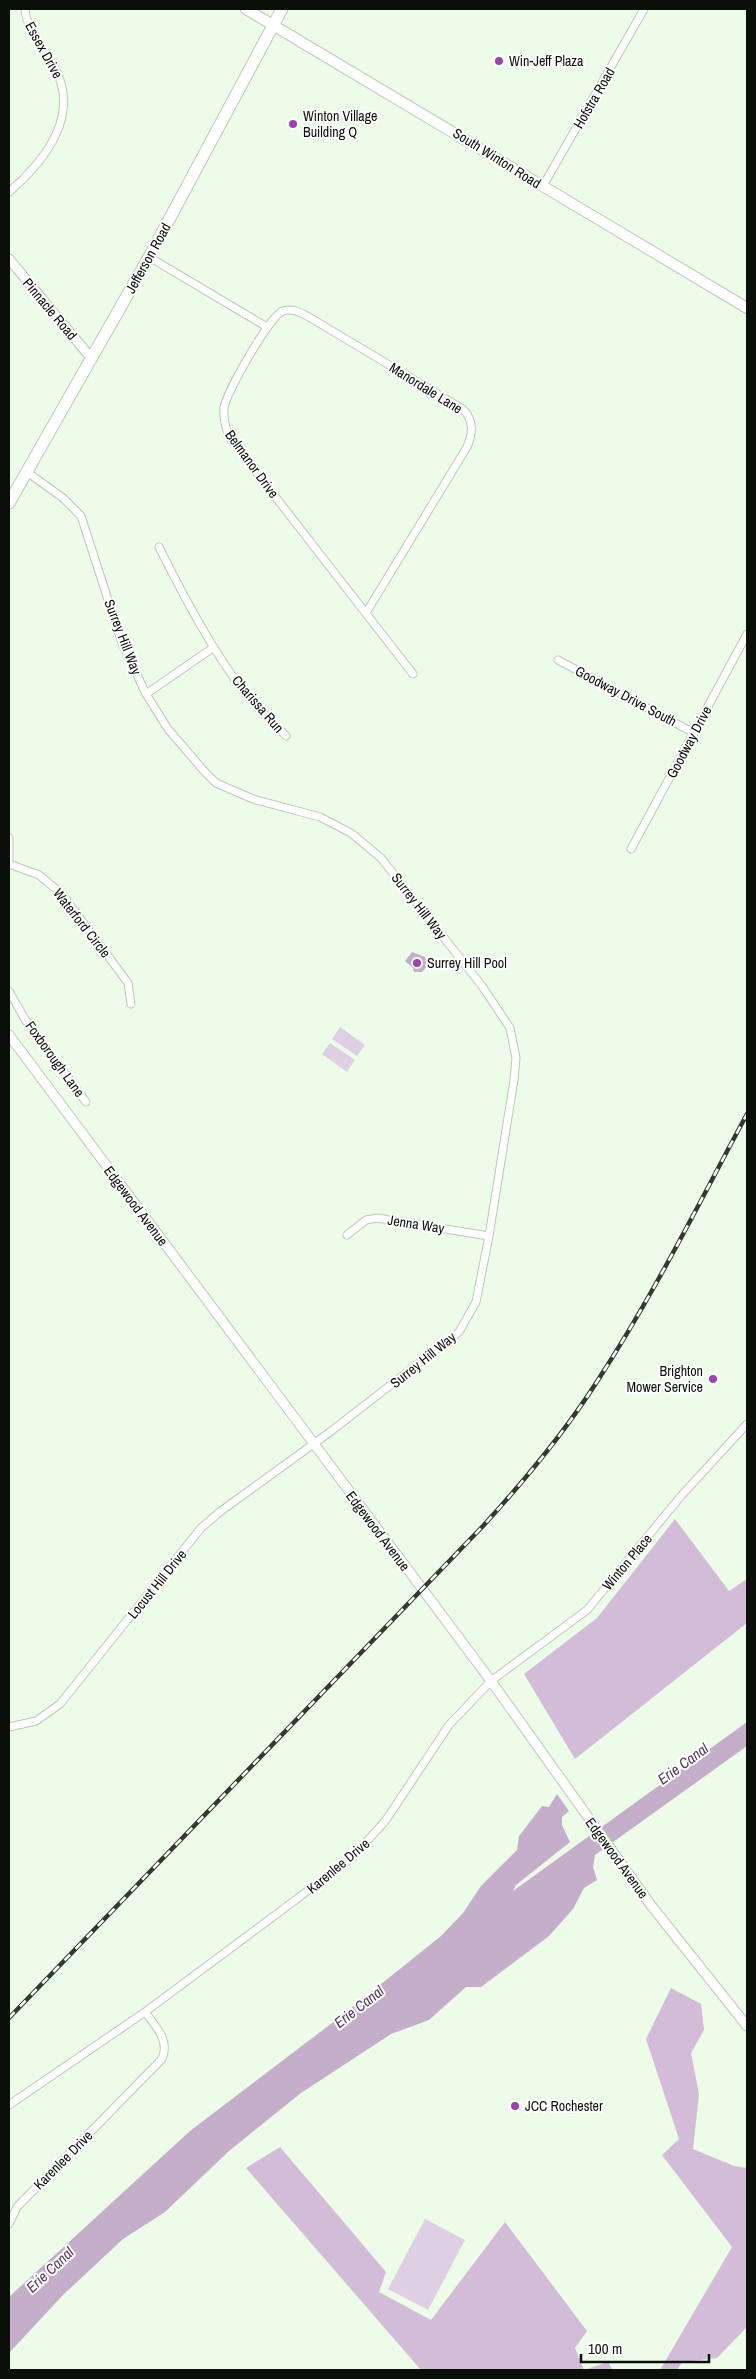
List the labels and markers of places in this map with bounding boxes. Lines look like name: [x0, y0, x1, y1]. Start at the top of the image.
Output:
place label: Win-Jeff Plaza: [509, 52, 584, 70]
marker: Win-Jeff Plaza: [493, 55, 505, 67]
place label: Winton Village Building Q: [303, 107, 377, 141]
marker: Winton Village Building Q: [287, 118, 299, 130]
place label: Surrey Hill Pool: [427, 954, 507, 972]
marker: Surrey Hill Pool: [411, 957, 423, 969]
place label: Brighton Mower Service: [626, 1362, 703, 1396]
marker: Brighton Mower Service: [707, 1373, 719, 1385]
place label: JCC Rochester: [525, 2097, 603, 2115]
marker: JCC Rochester: [509, 2100, 521, 2112]

